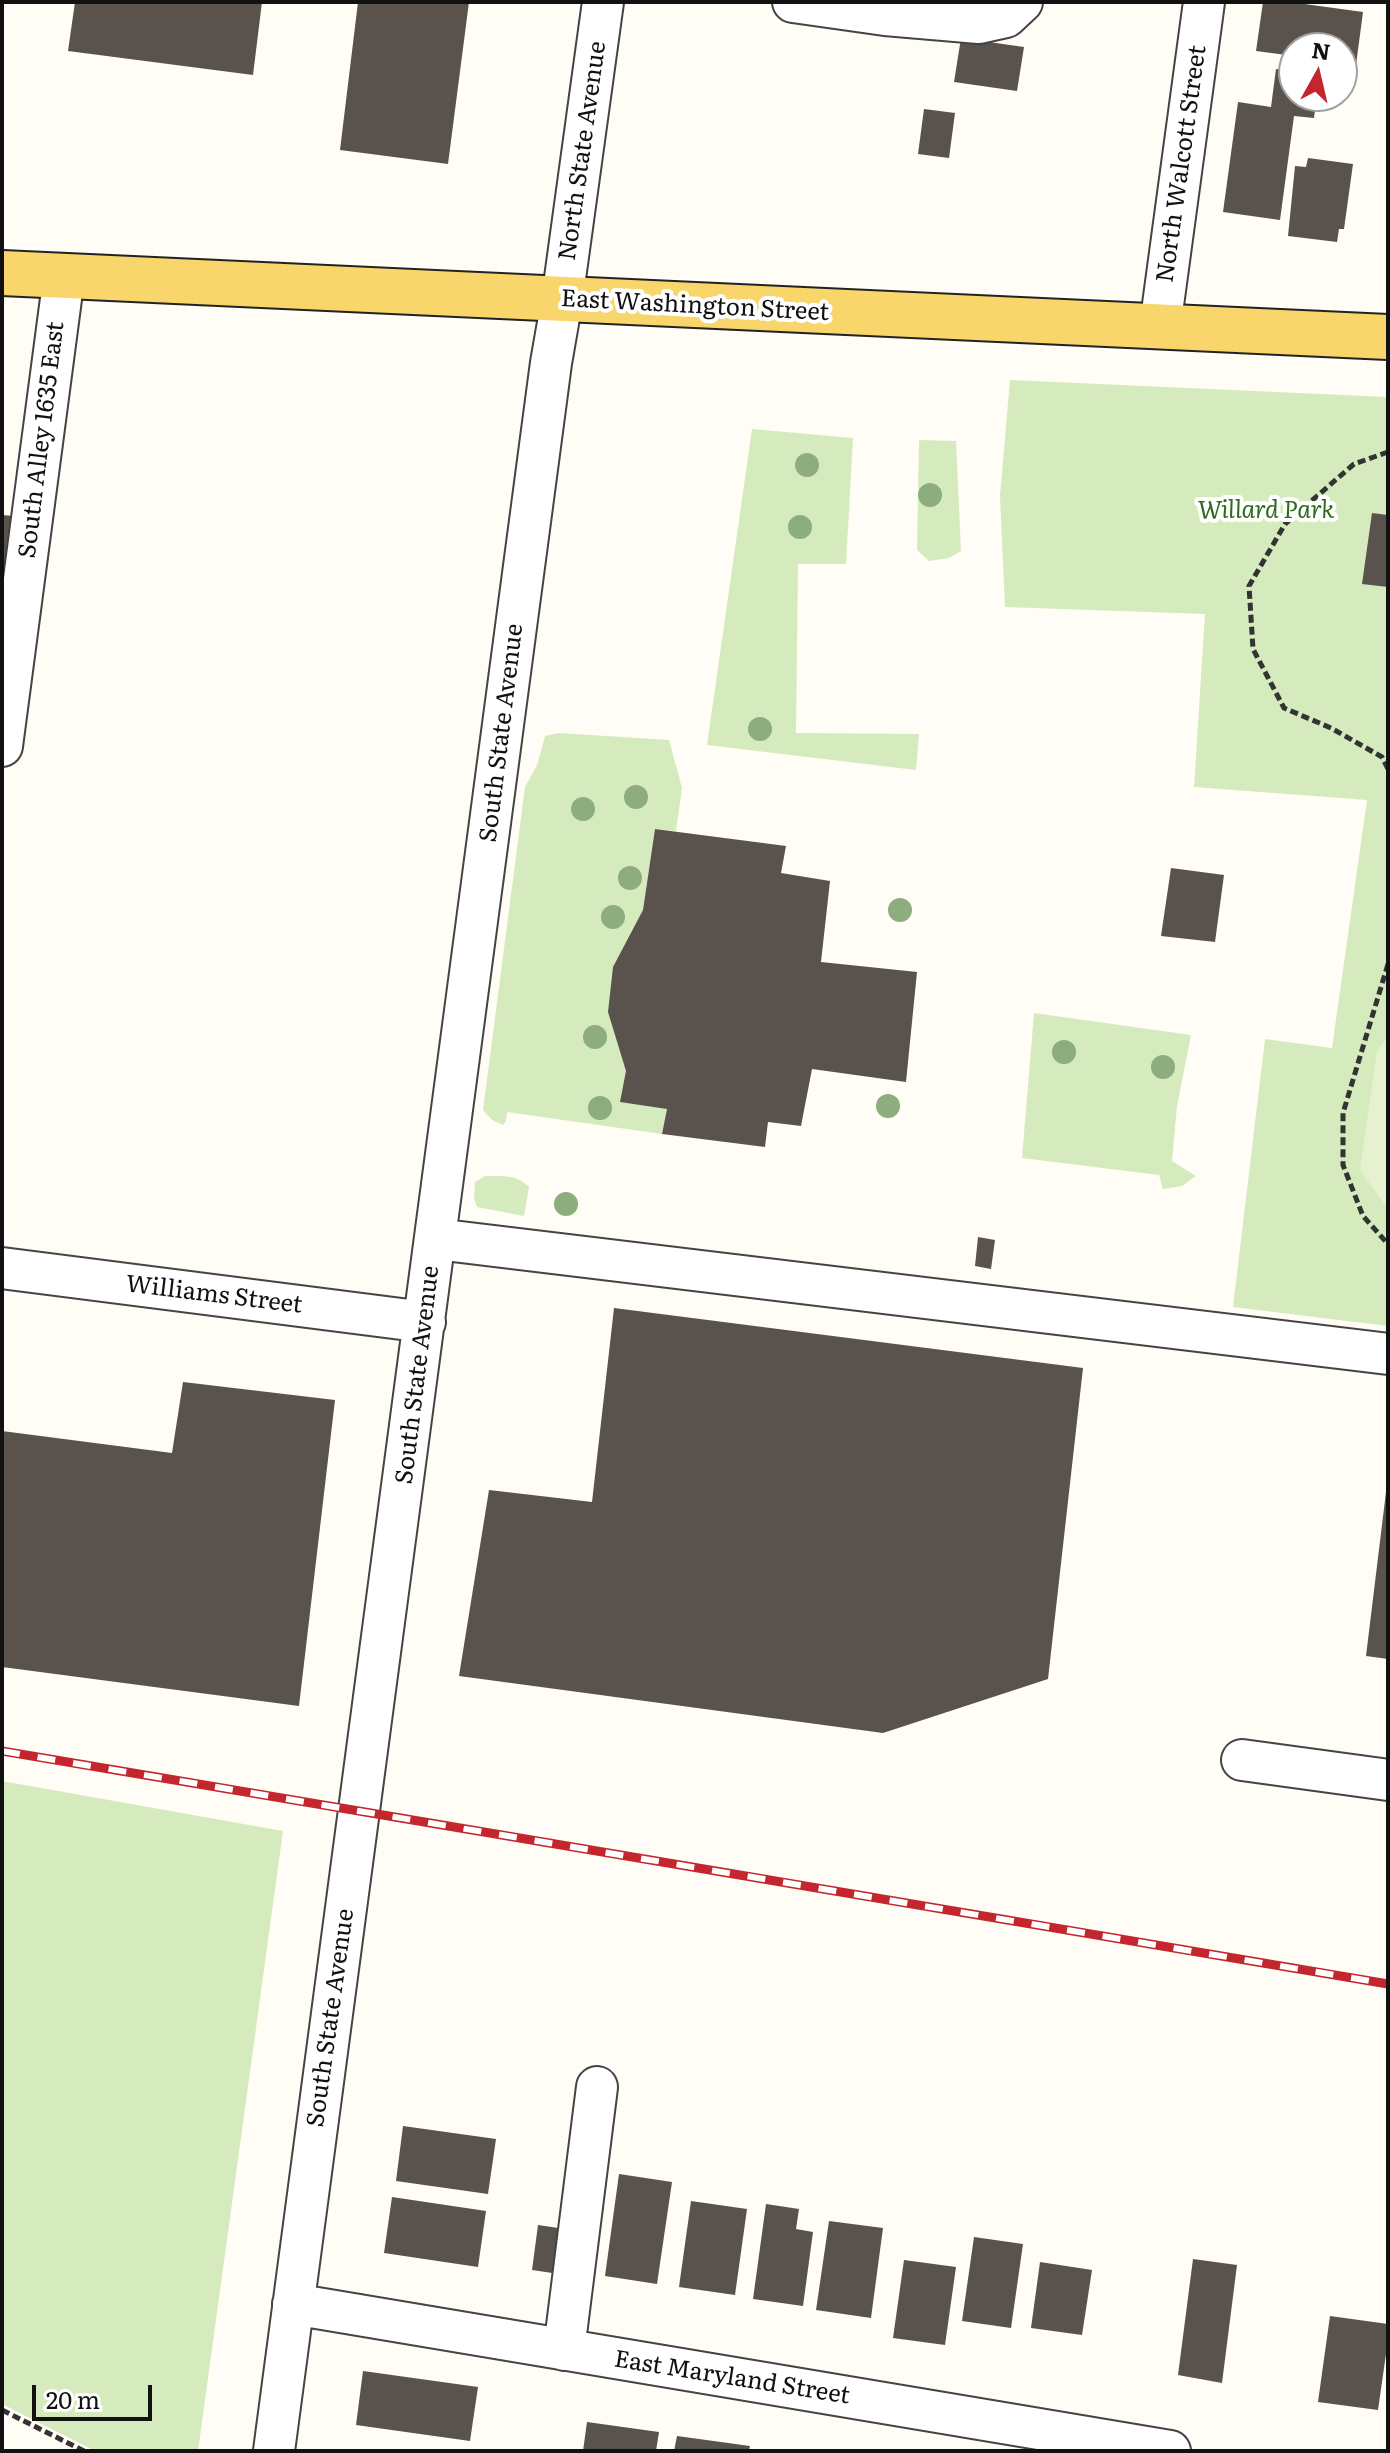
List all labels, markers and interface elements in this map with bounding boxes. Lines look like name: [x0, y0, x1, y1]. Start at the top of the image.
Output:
north arrow: [1278, 32, 1358, 112]
text: N: [1310, 32, 1333, 67]
street label: North State Avenue: [553, 39, 613, 263]
street label: North Walcott Street: [1151, 43, 1213, 285]
street label: East Washington Street: [560, 285, 830, 327]
street label: South Alley 1635 East: [13, 320, 71, 560]
park label: Willard Park: [1198, 497, 1334, 525]
street label: South State Avenue: [474, 622, 530, 844]
street label: South State Avenue: [390, 1264, 446, 1486]
street label: Williams Street: [124, 1270, 304, 1320]
street label: South State Avenue: [301, 1907, 361, 2129]
street label: East Maryland Street: [612, 2345, 852, 2411]
scale bar: [36, 2369, 156, 2419]
text: 20 m: [46, 2381, 100, 2416]

